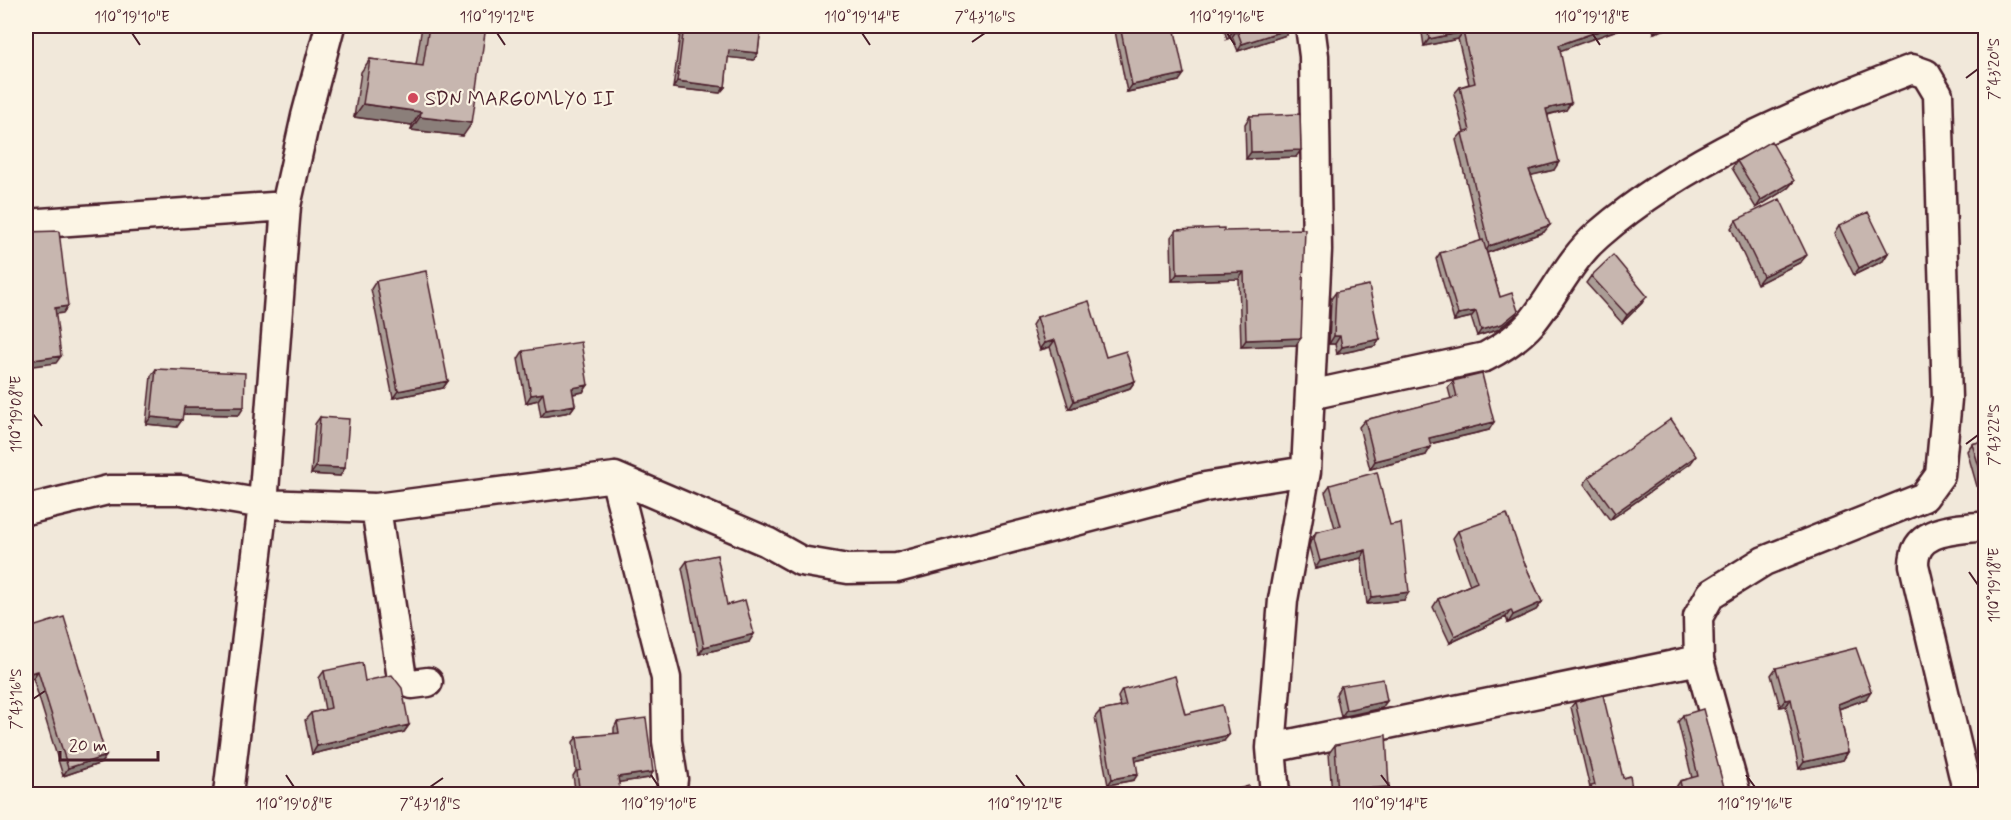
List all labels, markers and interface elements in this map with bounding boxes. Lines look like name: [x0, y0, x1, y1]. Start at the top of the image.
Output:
text: 110°19'10"E: [94, 8, 170, 28]
text: 110°19'12"E: [460, 8, 535, 28]
text: 110°19'14"E: [824, 8, 900, 28]
text: 7°43'16"S: [954, 8, 1016, 28]
text: 110°19'16"E: [1189, 8, 1265, 28]
text: 110°19'18"E: [1554, 8, 1630, 28]
text: 7°43'20"S: [1985, 38, 2005, 100]
place label: SDN MARGOMLYO II: [425, 86, 615, 113]
marker: SDN MARGOMLYO II: [406, 91, 420, 105]
text: 110°19'08"E: [7, 375, 27, 452]
text: 7°43'22"S: [1985, 404, 2005, 466]
text: 110°19'18"E: [1985, 547, 2005, 623]
text: 7°43'16"S: [7, 668, 27, 730]
scale bar: [60, 724, 158, 762]
text: 20 m: [69, 734, 107, 758]
text: 110°19'08"E: [256, 795, 333, 815]
text: 7°43'18"S: [399, 795, 461, 815]
text: 110°19'10"E: [621, 795, 697, 815]
text: 110°19'12"E: [988, 795, 1063, 815]
text: 110°19'14"E: [1352, 795, 1428, 815]
text: 110°19'16"E: [1717, 795, 1793, 815]

